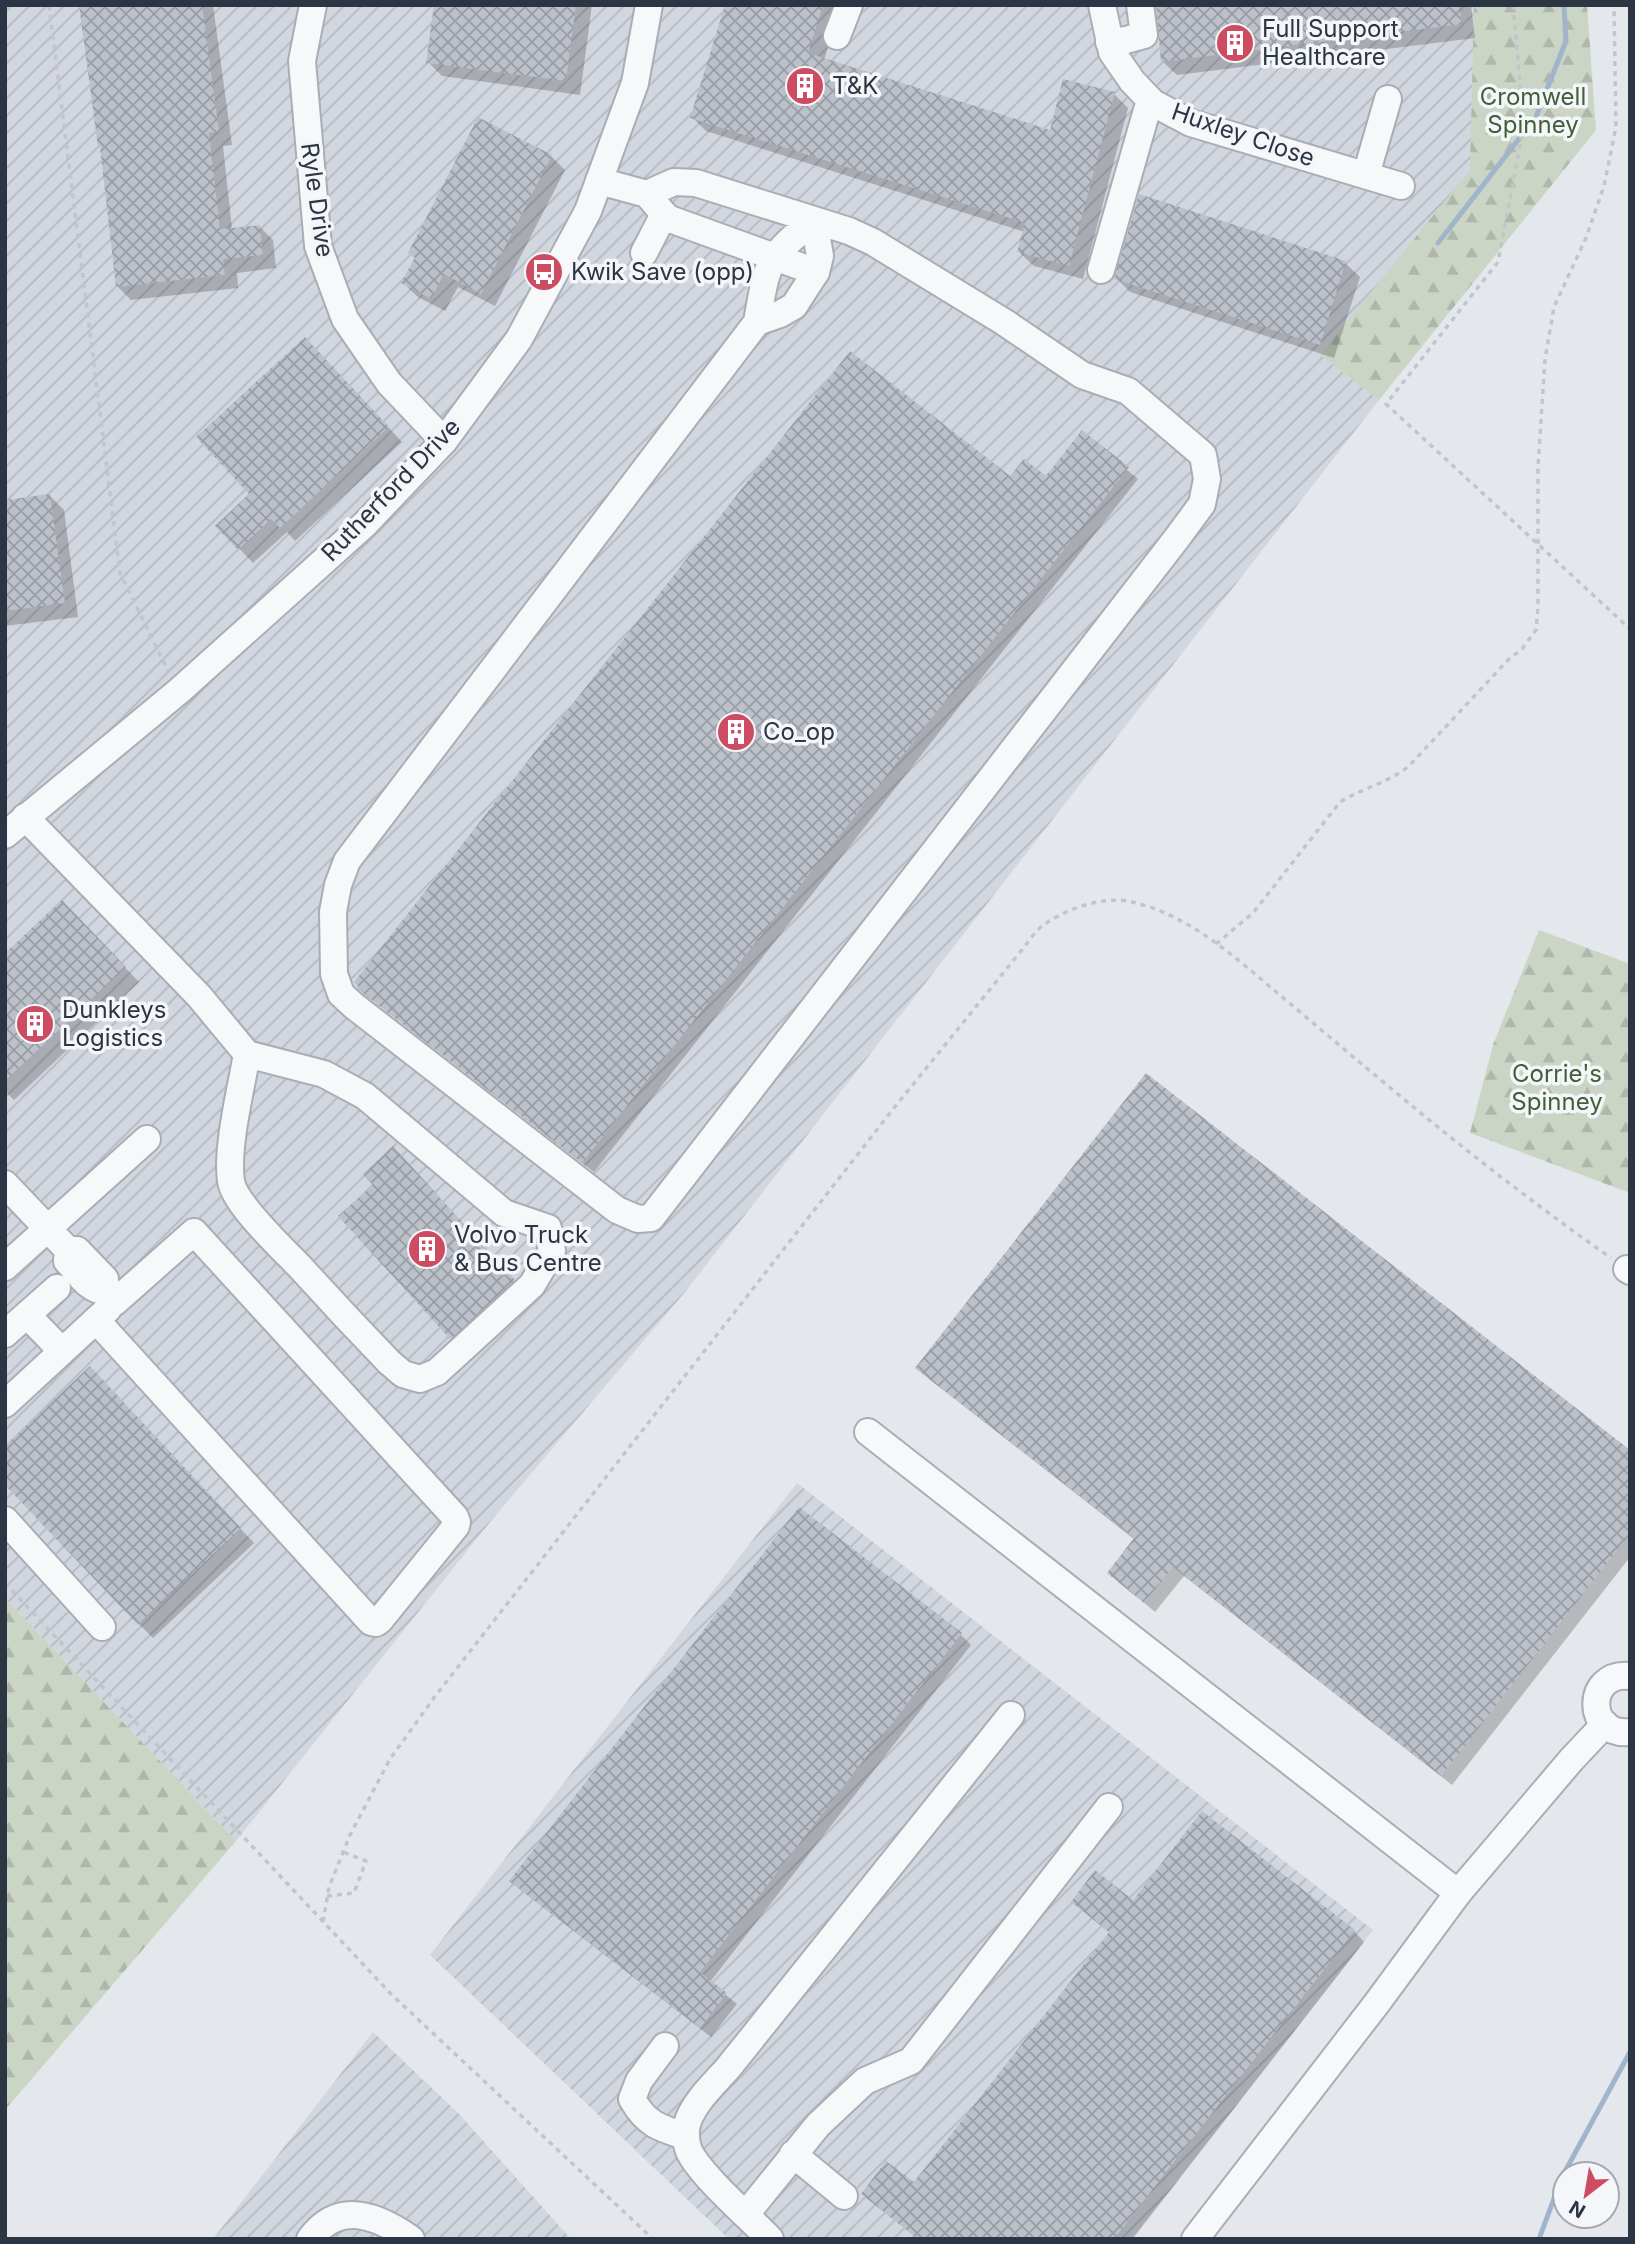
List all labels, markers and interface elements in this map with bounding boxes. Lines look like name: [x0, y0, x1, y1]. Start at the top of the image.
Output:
place label: Full Support Healthcare: [1262, 14, 1399, 71]
building icon: Full Support Healthcare: [1214, 22, 1256, 64]
building icon: T&K: [784, 65, 826, 107]
place label: T&K: [832, 71, 878, 100]
park label: Cromwell Spinney: [1480, 82, 1586, 139]
street label: Huxley Close: [1168, 97, 1318, 173]
street label: Ryle Drive: [295, 141, 340, 259]
bus stop icon: Kwik Save (opp): [523, 251, 565, 293]
place label: Kwik Save (opp): [571, 257, 754, 286]
street label: Rutherford Drive: [315, 412, 466, 567]
building icon: Co_op: [715, 711, 757, 753]
place label: Co_op: [763, 717, 835, 746]
place label: Dunkleys Logistics: [62, 995, 166, 1052]
building icon: Dunkleys Logistics: [14, 1003, 56, 1045]
park label: Corrie's Spinney: [1511, 1059, 1603, 1116]
place label: Volvo Truck & Bus Centre: [454, 1220, 602, 1277]
building icon: Volvo Truck & Bus Centre: [406, 1228, 448, 1270]
north arrow: [1551, 2160, 1621, 2230]
text: N: [1565, 2196, 1590, 2223]

